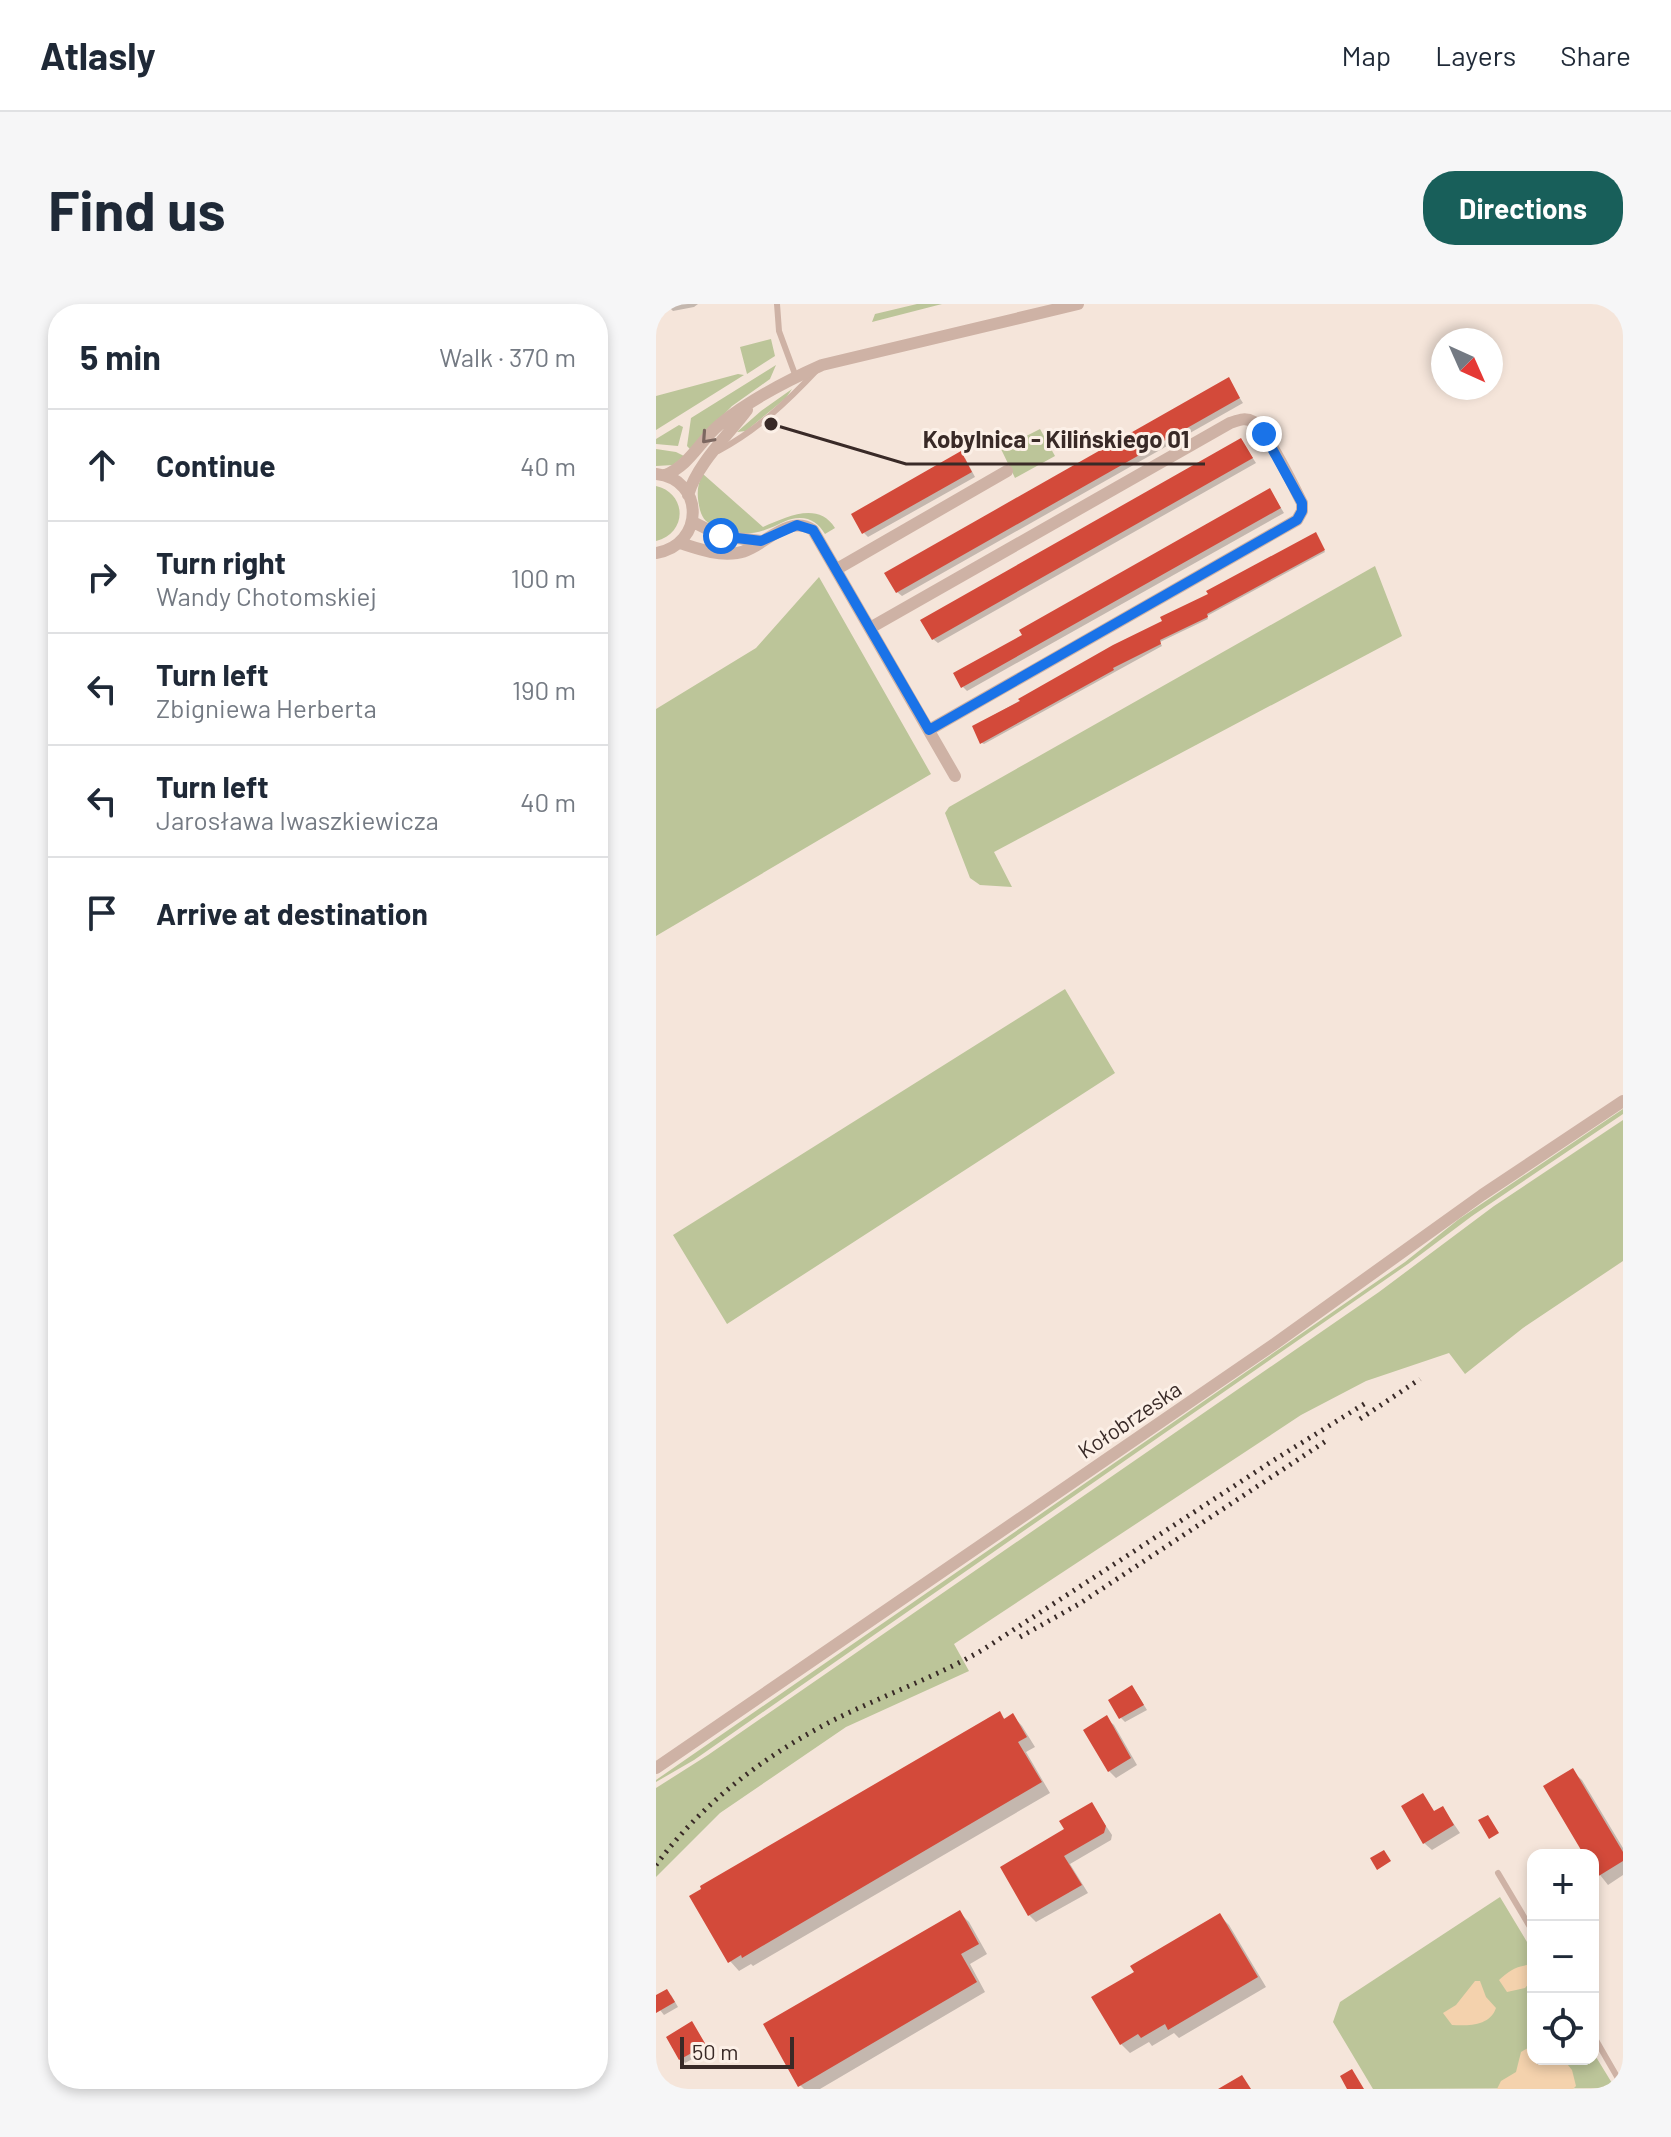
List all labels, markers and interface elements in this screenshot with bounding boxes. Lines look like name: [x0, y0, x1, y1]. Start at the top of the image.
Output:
text: Atlasly: [40, 32, 156, 78]
text: Map: [1341, 38, 1391, 72]
text: Layers: [1435, 38, 1516, 72]
text: Share: [1560, 38, 1631, 72]
button: Directions: [1423, 171, 1623, 245]
text: Find us: [48, 175, 226, 242]
north arrow: [1431, 328, 1503, 400]
text: 5 min: [80, 336, 161, 377]
text: Walk · 370 m: [439, 341, 576, 372]
callout: Kobylnica - Kilińskiego 01: [906, 416, 1205, 464]
route end: [1246, 416, 1282, 452]
text: Kobylnica - Kilińskiego 01: [923, 424, 1189, 453]
one-way arrow: [702, 429, 716, 444]
icon: ahead: [80, 443, 124, 487]
text: Continue: [156, 447, 276, 483]
text: 40 m: [520, 450, 576, 481]
route start: [703, 518, 739, 554]
text: Turn right: [156, 544, 286, 580]
icon: right: [80, 555, 124, 599]
text: 100 m: [511, 562, 576, 593]
text: Wandy Chotomskiej: [156, 580, 377, 611]
text: Turn left: [156, 656, 269, 692]
icon: left: [80, 667, 124, 711]
text: 190 m: [512, 674, 576, 705]
text: Zbigniewa Herberta: [156, 692, 377, 723]
text: Turn left: [156, 768, 269, 804]
icon: left: [80, 779, 124, 823]
text: 40 m: [520, 786, 576, 817]
text: Jarosława Iwaszkiewicza: [156, 804, 439, 835]
icon: arrive: [80, 891, 124, 935]
text: Arrive at destination: [156, 895, 428, 931]
street label: Kołobrzeska: [1073, 1375, 1185, 1463]
map controls: [1527, 1849, 1599, 2065]
button: +: [1527, 1849, 1599, 1921]
button: −: [1527, 1921, 1599, 1993]
button: locate: [1527, 1993, 1599, 2065]
scale bar: [680, 2033, 794, 2069]
text: 50 m: [692, 2038, 738, 2064]

